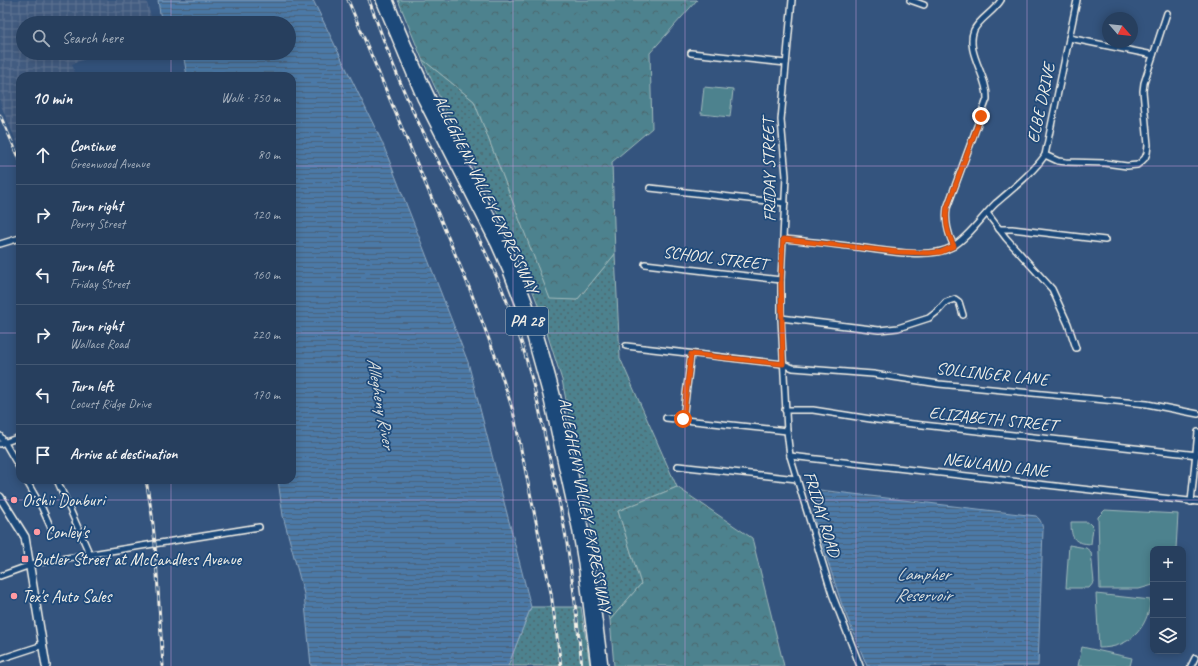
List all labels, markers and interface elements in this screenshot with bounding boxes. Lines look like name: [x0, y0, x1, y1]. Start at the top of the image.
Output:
north arrow: [1102, 12, 1138, 48]
search box: [16, 16, 296, 60]
icon: search: [30, 27, 52, 49]
text: Search here: [62, 29, 123, 48]
street label: ELBE DRIVE: [1022, 59, 1060, 145]
text: 10 min: [32, 88, 72, 109]
text: Walk · 750 m: [221, 90, 280, 106]
street label: ALLEGHENY VALLEY EXPRESSWAY: [429, 91, 544, 299]
route end: [972, 107, 990, 125]
street label: FRIDAY STREET: [758, 114, 780, 222]
text: Continue: [70, 137, 115, 156]
icon: ahead: [32, 144, 54, 166]
text: 80 m: [258, 147, 280, 163]
text: Greenwood Avenue: [70, 156, 149, 172]
text: Turn right: [70, 197, 123, 216]
icon: right: [32, 204, 54, 226]
text: 120 m: [252, 207, 280, 223]
text: Perry Street: [70, 216, 125, 232]
street label: SCHOOL STREET: [662, 241, 772, 275]
text: Turn left: [70, 257, 113, 276]
icon: left: [32, 264, 54, 286]
text: 160 m: [252, 267, 280, 283]
text: Friday Street: [70, 276, 129, 292]
road number: PA 28: [506, 307, 548, 335]
text: Turn right: [70, 317, 123, 336]
icon: right: [32, 324, 54, 346]
text: 220 m: [252, 327, 280, 343]
text: Wallace Road: [70, 336, 129, 352]
water label: Allegheny River: [362, 356, 400, 452]
street label: SOLLINGER LANE: [935, 358, 1052, 391]
text: Turn left: [70, 377, 113, 396]
icon: left: [32, 384, 54, 406]
text: 170 m: [252, 387, 280, 403]
text: Locust Ridge Drive: [70, 396, 151, 412]
street label: ALLEGHENY VALLEY EXPRESSWAY: [554, 396, 617, 617]
street label: ELIZABETH STREET: [928, 402, 1062, 437]
route start: [674, 410, 692, 428]
icon: arrive: [32, 444, 54, 466]
text: Arrive at destination: [70, 445, 177, 464]
street label: NEWLAND LANE: [942, 448, 1052, 482]
street label: FRIDAY ROAD: [799, 469, 846, 561]
place label: Oishii Donburi: [22, 490, 107, 511]
marker: Oishii Donburi: [9, 495, 19, 505]
place label: Conley's: [45, 522, 91, 543]
marker: Conley's: [32, 527, 42, 537]
map controls: [1150, 546, 1186, 654]
button: +: [1150, 546, 1186, 582]
place label: Butler Street at McCandless Avenue: [33, 549, 243, 570]
marker: Butler Street at McCandless Avenue: [20, 554, 30, 564]
water label: Lampher Reservoir: [895, 563, 954, 606]
button: −: [1150, 582, 1186, 618]
place label: Tex's Auto Sales: [22, 586, 114, 607]
marker: Tex's Auto Sales: [9, 591, 19, 601]
button: layers: [1150, 618, 1186, 654]

